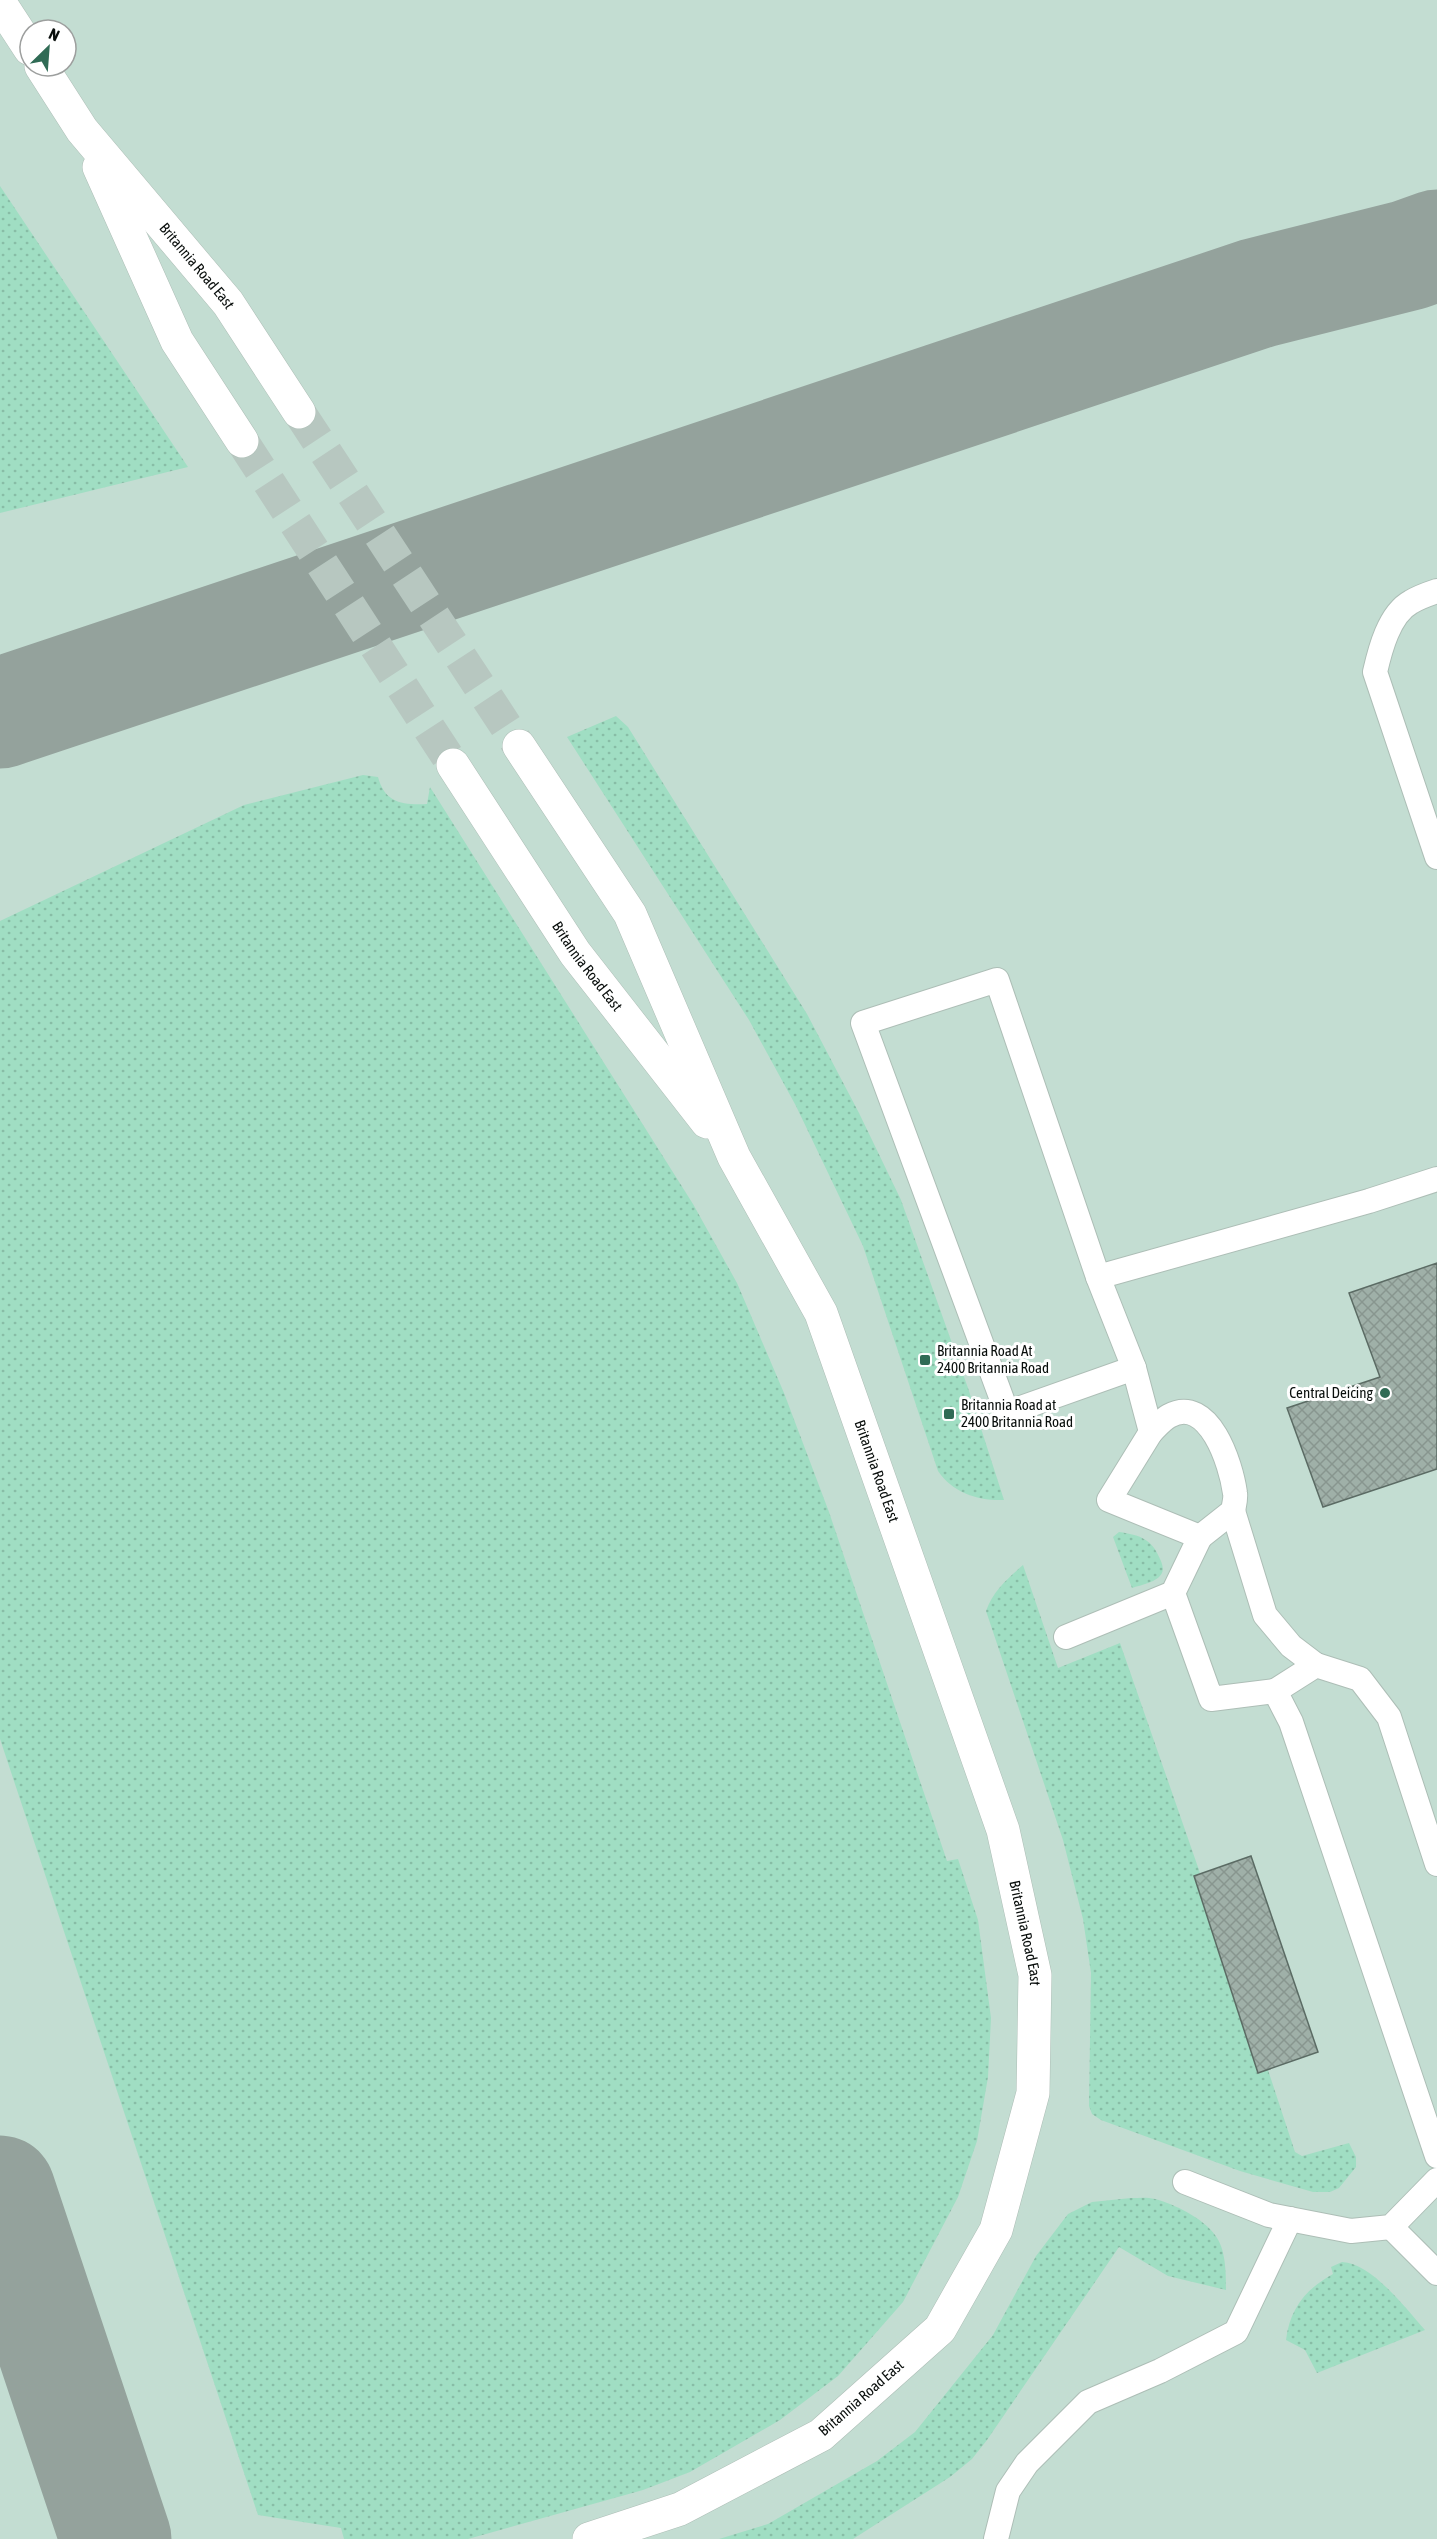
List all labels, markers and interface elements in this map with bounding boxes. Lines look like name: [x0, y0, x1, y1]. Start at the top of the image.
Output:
north arrow: [18, 18, 78, 78]
text: N: [46, 24, 62, 45]
street label: Britannia Road East: [156, 219, 238, 312]
street label: Britannia Road East: [549, 918, 626, 1014]
place label: Britannia Road At 2400 Britannia Road: [937, 1342, 1049, 1376]
marker: Britannia Road At 2400 Britannia Road: [918, 1353, 932, 1367]
place label: Central Deicing: [1289, 1384, 1374, 1401]
marker: Central Deicing: [1378, 1386, 1392, 1400]
place label: Britannia Road at 2400 Britannia Road: [961, 1396, 1073, 1430]
marker: Britannia Road at 2400 Britannia Road: [942, 1407, 956, 1421]
street label: Britannia Road East: [851, 1418, 903, 1524]
street label: Britannia Road East: [1006, 1879, 1044, 1986]
street label: Britannia Road East: [815, 2356, 907, 2439]

